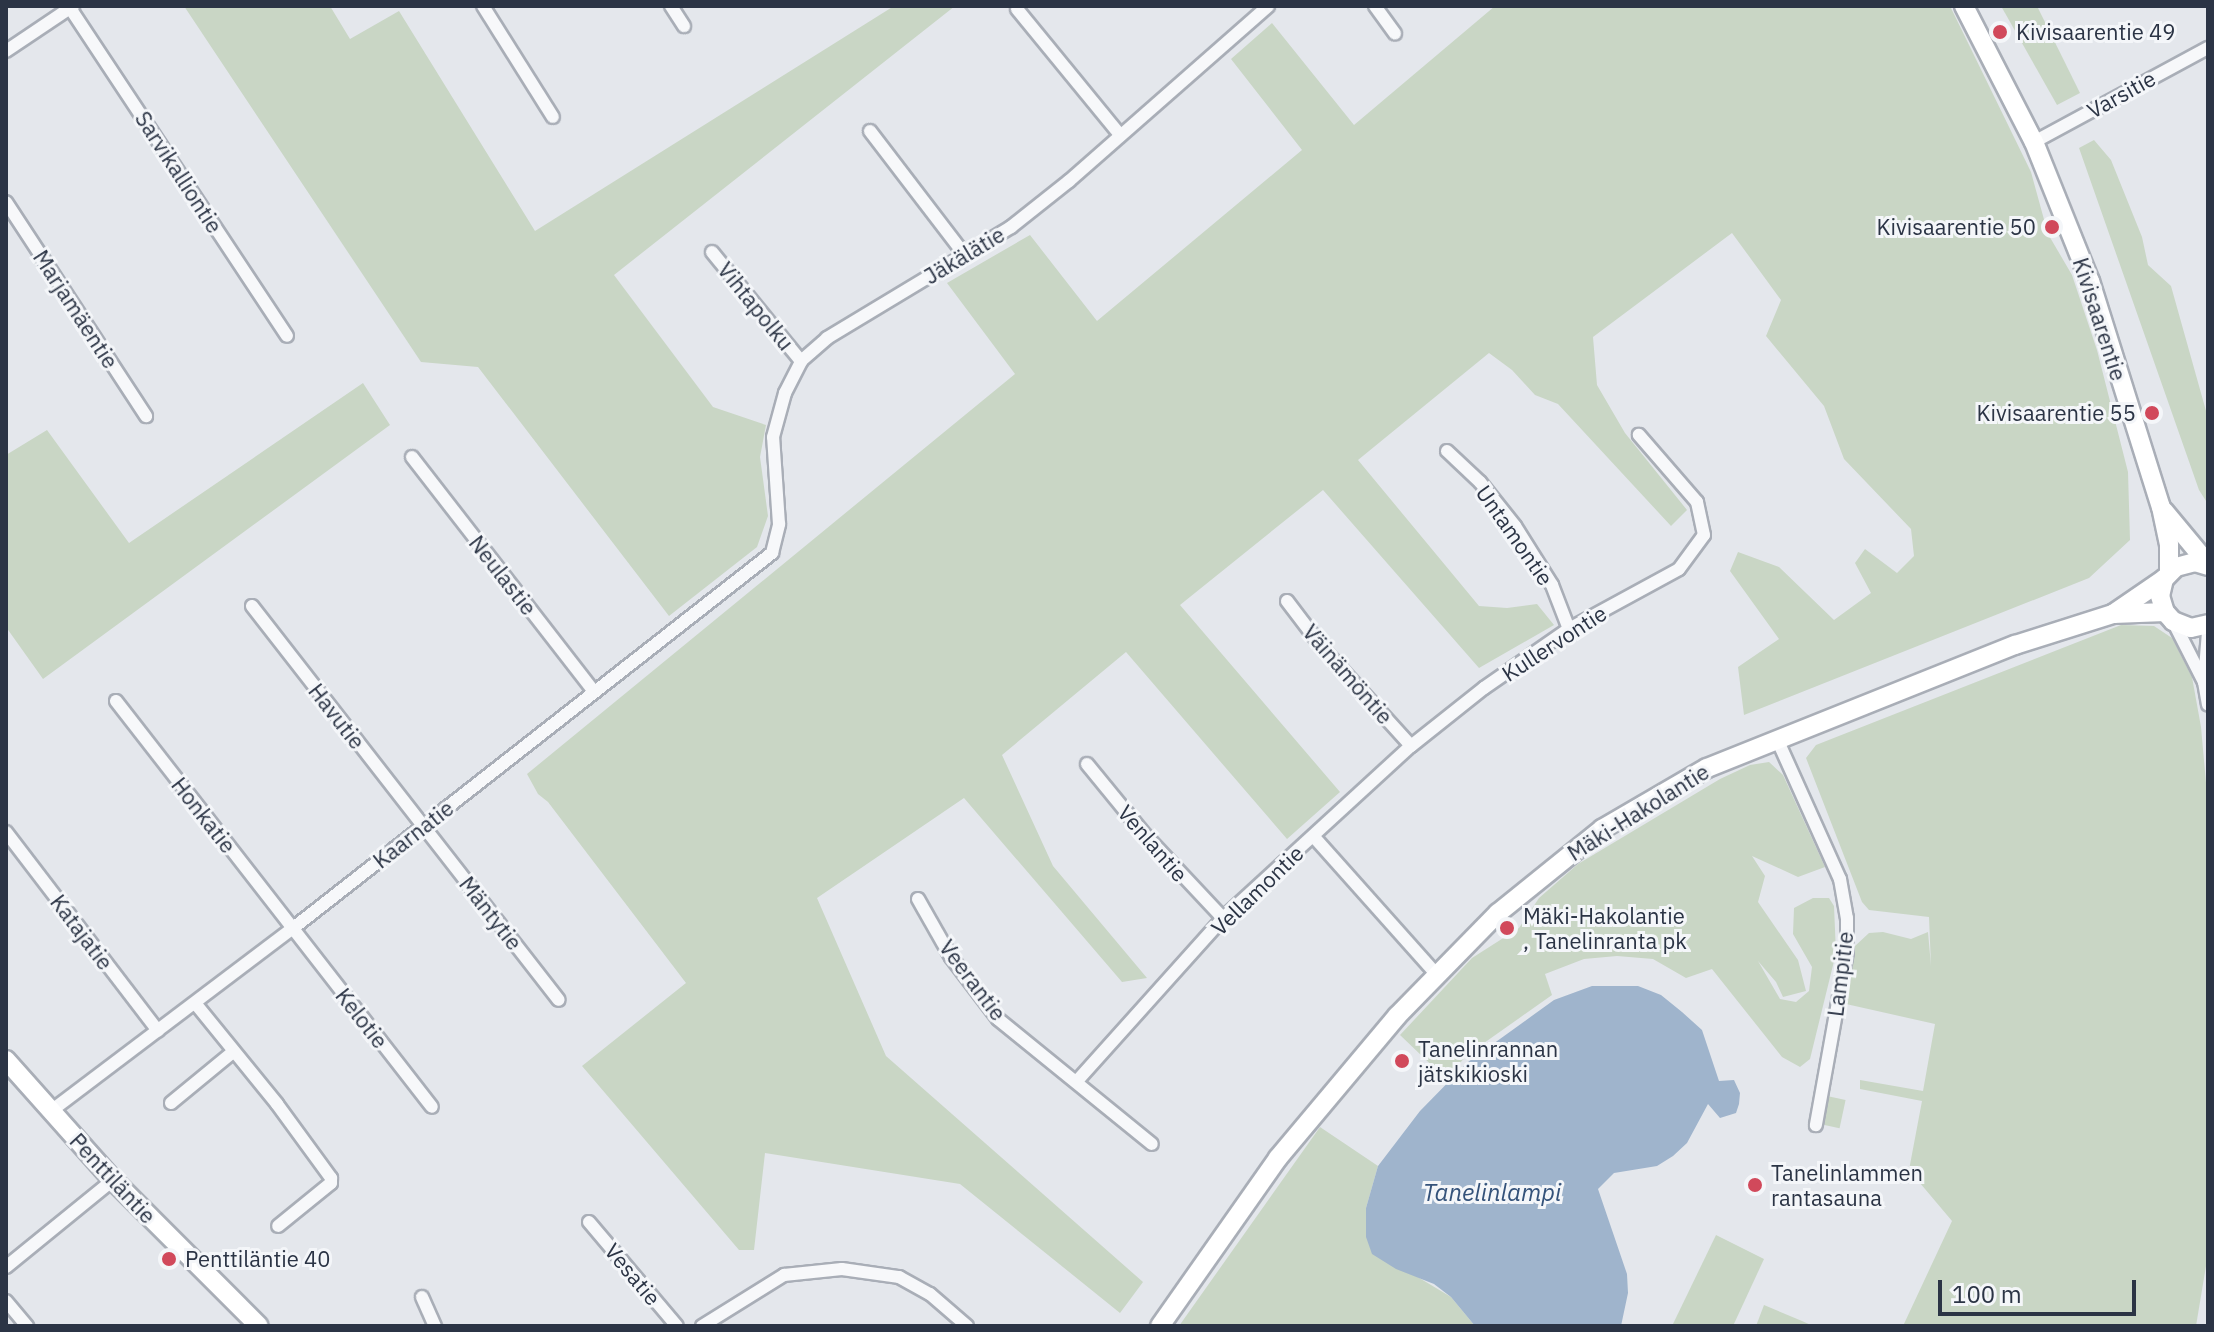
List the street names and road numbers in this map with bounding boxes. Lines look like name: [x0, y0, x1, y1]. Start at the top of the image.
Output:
street label: Varsitie: [2082, 64, 2160, 124]
street label: Sarvikalliontie: [130, 106, 228, 238]
street label: Jäkälätie: [919, 221, 1009, 289]
street label: Marjamäentie: [28, 245, 124, 373]
street label: Kivisaarentie: [2068, 254, 2132, 384]
street label: Vihtapolku: [712, 257, 800, 355]
street label: Untamontie: [1471, 480, 1559, 590]
street label: Neulastie: [464, 530, 542, 620]
street label: Kullervontie: [1497, 599, 1611, 687]
street label: Väinämöntie: [1298, 619, 1398, 729]
street label: Havutie: [303, 678, 371, 754]
street label: Mäki-Hakolantie: [1562, 758, 1714, 866]
street label: Honkatie: [166, 772, 242, 858]
street label: Kaarnatie: [368, 794, 458, 874]
street label: Venlantie: [1113, 799, 1193, 887]
street label: Vellamontie: [1205, 840, 1309, 940]
street label: Mäntytie: [454, 871, 528, 955]
street label: Katajatie: [45, 889, 119, 975]
street label: Lampitie: [1822, 930, 1858, 1018]
street label: Veerantie: [934, 934, 1012, 1026]
street label: Kelotie: [330, 983, 394, 1053]
street label: Penttiläntie: [65, 1127, 161, 1229]
street label: Vesatie: [600, 1238, 666, 1310]

